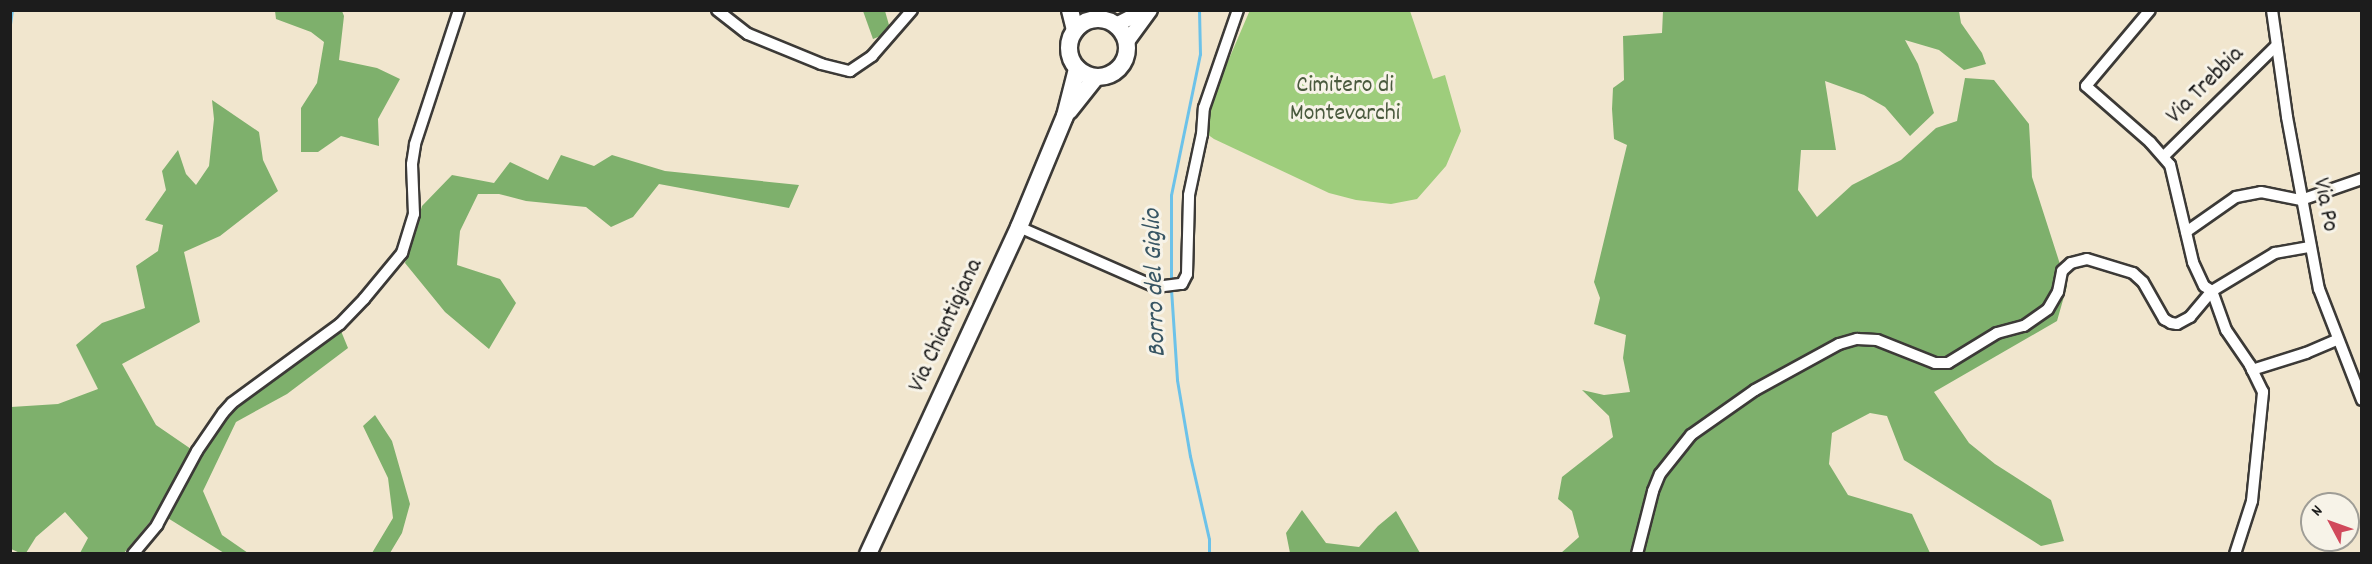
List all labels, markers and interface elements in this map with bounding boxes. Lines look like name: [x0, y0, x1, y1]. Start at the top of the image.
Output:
street label: Via Trebbia: [2161, 41, 2251, 131]
park label: Cimitero di Montevarchi: [1290, 73, 1400, 129]
street label: Via Po: [2305, 176, 2343, 234]
water label: Borro del Giglio: [1138, 208, 1174, 358]
street label: Via Chiantigiana: [904, 255, 990, 397]
north arrow: [2300, 492, 2360, 552]
text: N: [2306, 501, 2329, 522]

